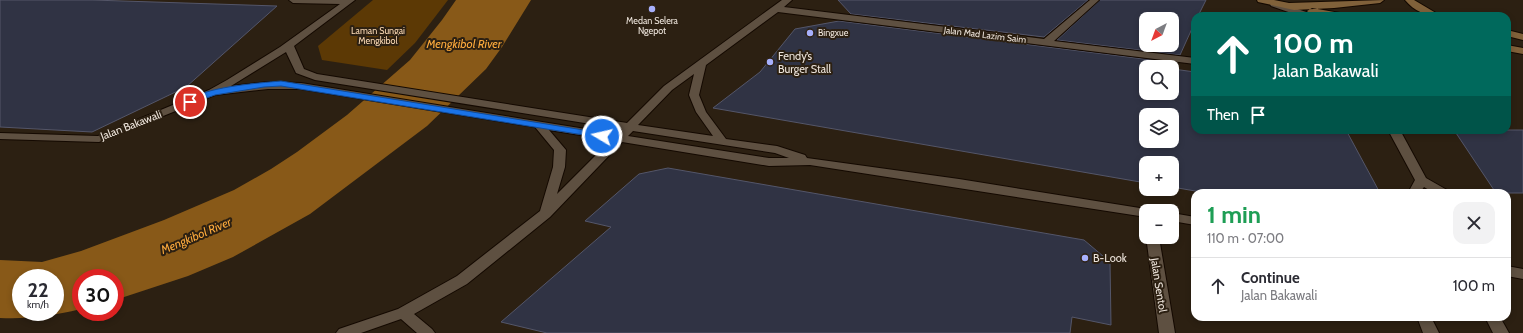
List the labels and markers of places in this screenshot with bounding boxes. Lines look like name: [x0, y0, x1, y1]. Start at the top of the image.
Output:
marker: Medan Selera Ngepot: [647, 4, 657, 14]
place label: Medan Selera Ngepot: [626, 15, 679, 36]
place label: Bingxue: [818, 27, 849, 38]
marker: Bingxue: [805, 28, 815, 38]
place label: Fendy’s Burger Stall: [778, 49, 832, 76]
marker: Fendy’s Burger Stall: [765, 57, 775, 67]
pin: [173, 85, 207, 119]
place label: B-Look: [1093, 251, 1127, 265]
marker: B-Look: [1080, 253, 1090, 263]

